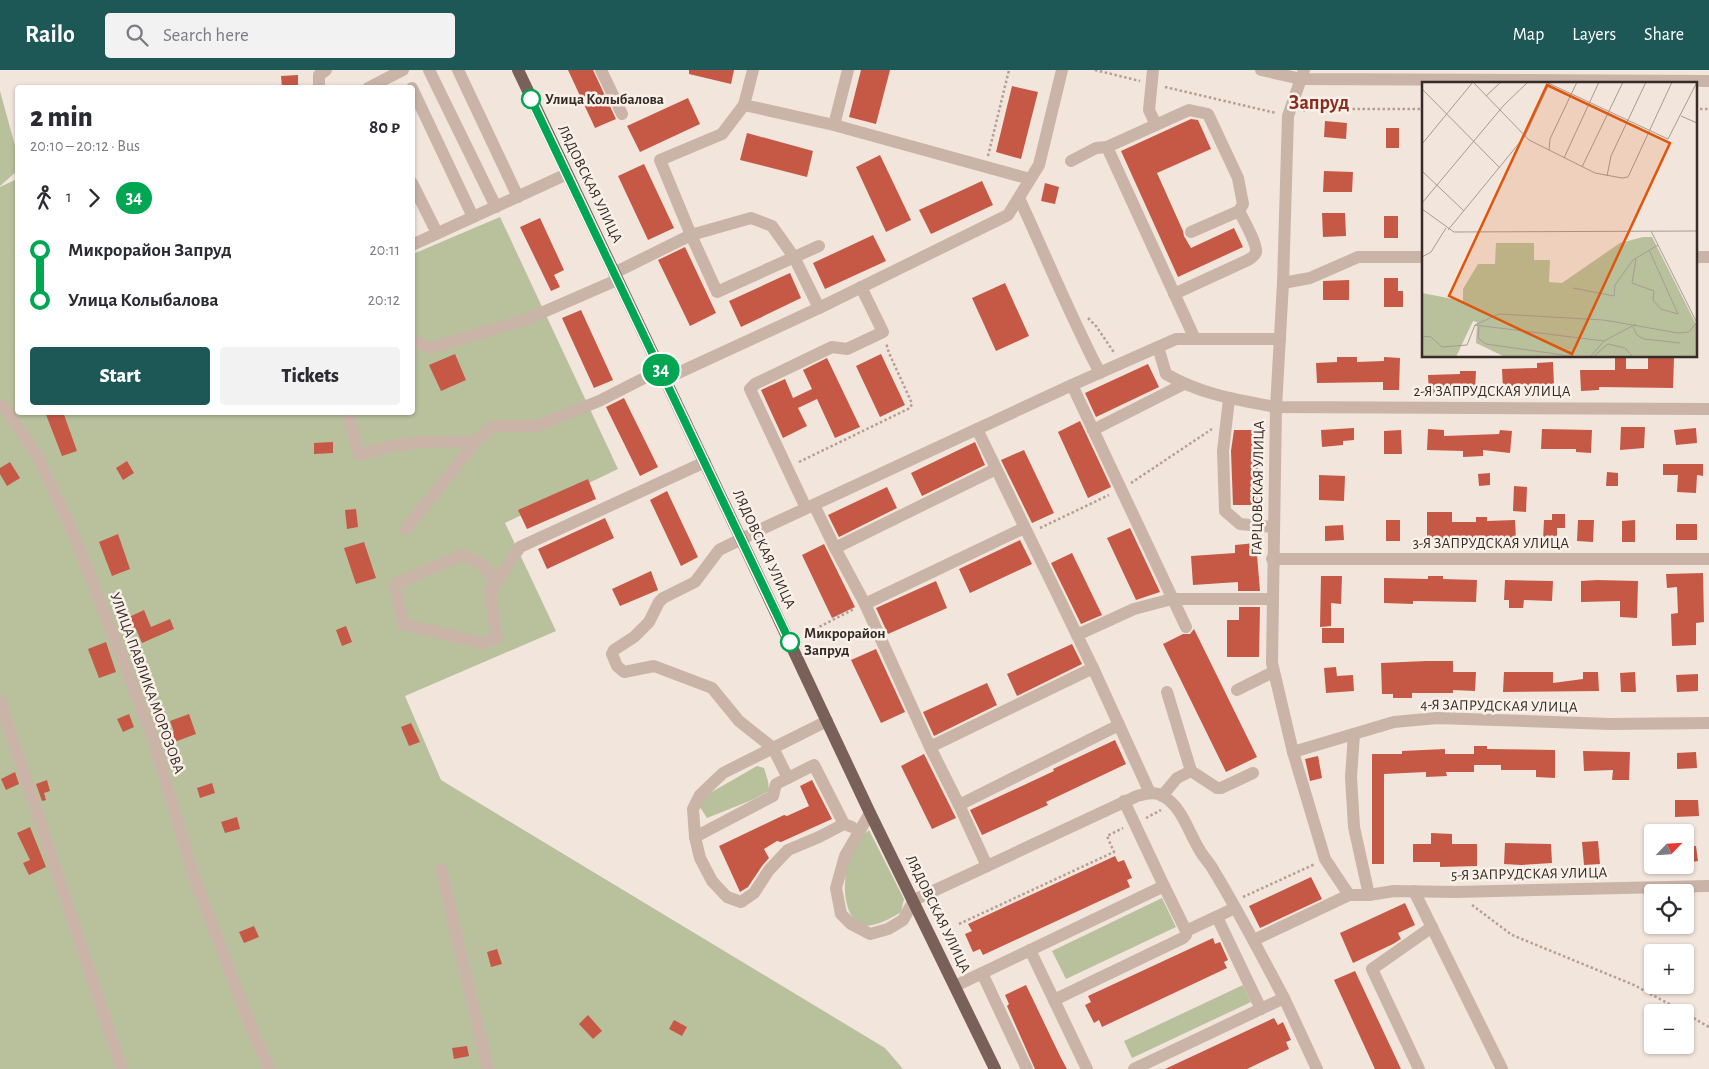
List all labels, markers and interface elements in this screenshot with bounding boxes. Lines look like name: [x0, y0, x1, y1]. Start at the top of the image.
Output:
search box: [105, 13, 455, 58]
icon: search: [123, 21, 151, 49]
text: Railo: [25, 23, 75, 47]
text: Search here: [163, 26, 249, 45]
text: Map: [1513, 26, 1544, 44]
text: Layers: [1572, 26, 1616, 44]
text: Share: [1644, 26, 1684, 44]
inset map: [1422, 82, 1696, 358]
marker: Улица Колыбалова: [521, 89, 541, 109]
place label: Улица Колыбалова: [545, 92, 664, 107]
district label: Запруд: [1289, 93, 1349, 113]
text: 2 min: [30, 104, 93, 132]
text: 80 ₽: [369, 118, 400, 137]
street label: ЛЯДОВСКАЯ УЛИЦА: [555, 123, 625, 245]
text: 20:10 – 20:12 · Bus: [30, 138, 140, 154]
icon: walk: [30, 184, 58, 212]
icon: forward: [80, 184, 108, 212]
text: 1: [66, 189, 72, 205]
text: 34: [126, 189, 142, 207]
text: Микрорайон Запруд: [68, 241, 232, 260]
text: 20:11: [370, 242, 400, 258]
text: Улица Колыбалова: [68, 291, 219, 310]
text: 20:12: [368, 292, 400, 308]
button: Start: [30, 347, 210, 405]
button: Tickets: [220, 347, 400, 405]
line badge: 34: [638, 354, 684, 386]
text: 34: [653, 361, 669, 379]
street label: 2-Я ЗАПРУДСКАЯ УЛИЦА: [1414, 384, 1571, 399]
street label: ГАРЦОВСКАЯ УЛИЦА: [1249, 420, 1267, 555]
street label: ЛЯДОВСКАЯ УЛИЦА: [730, 487, 798, 611]
street label: 3-Я ЗАПРУДСКАЯ УЛИЦА: [1413, 536, 1569, 551]
street label: УЛИЦА ПАВЛИКА МОРОЗОВА: [107, 590, 187, 776]
place label: Микрорайон Запруд: [804, 626, 886, 658]
marker: Микрорайон Запруд: [780, 632, 800, 652]
street label: 4-Я ЗАПРУДСКАЯ УЛИЦА: [1420, 697, 1578, 715]
north arrow: [1644, 824, 1694, 874]
map controls: [1644, 824, 1694, 1054]
street label: ЛЯДОВСКАЯ УЛИЦА: [903, 853, 973, 975]
street label: 5-Я ЗАПРУДСКАЯ УЛИЦА: [1451, 865, 1607, 883]
button: locate: [1644, 884, 1694, 934]
button: +: [1644, 944, 1694, 994]
button: −: [1644, 1004, 1694, 1054]

